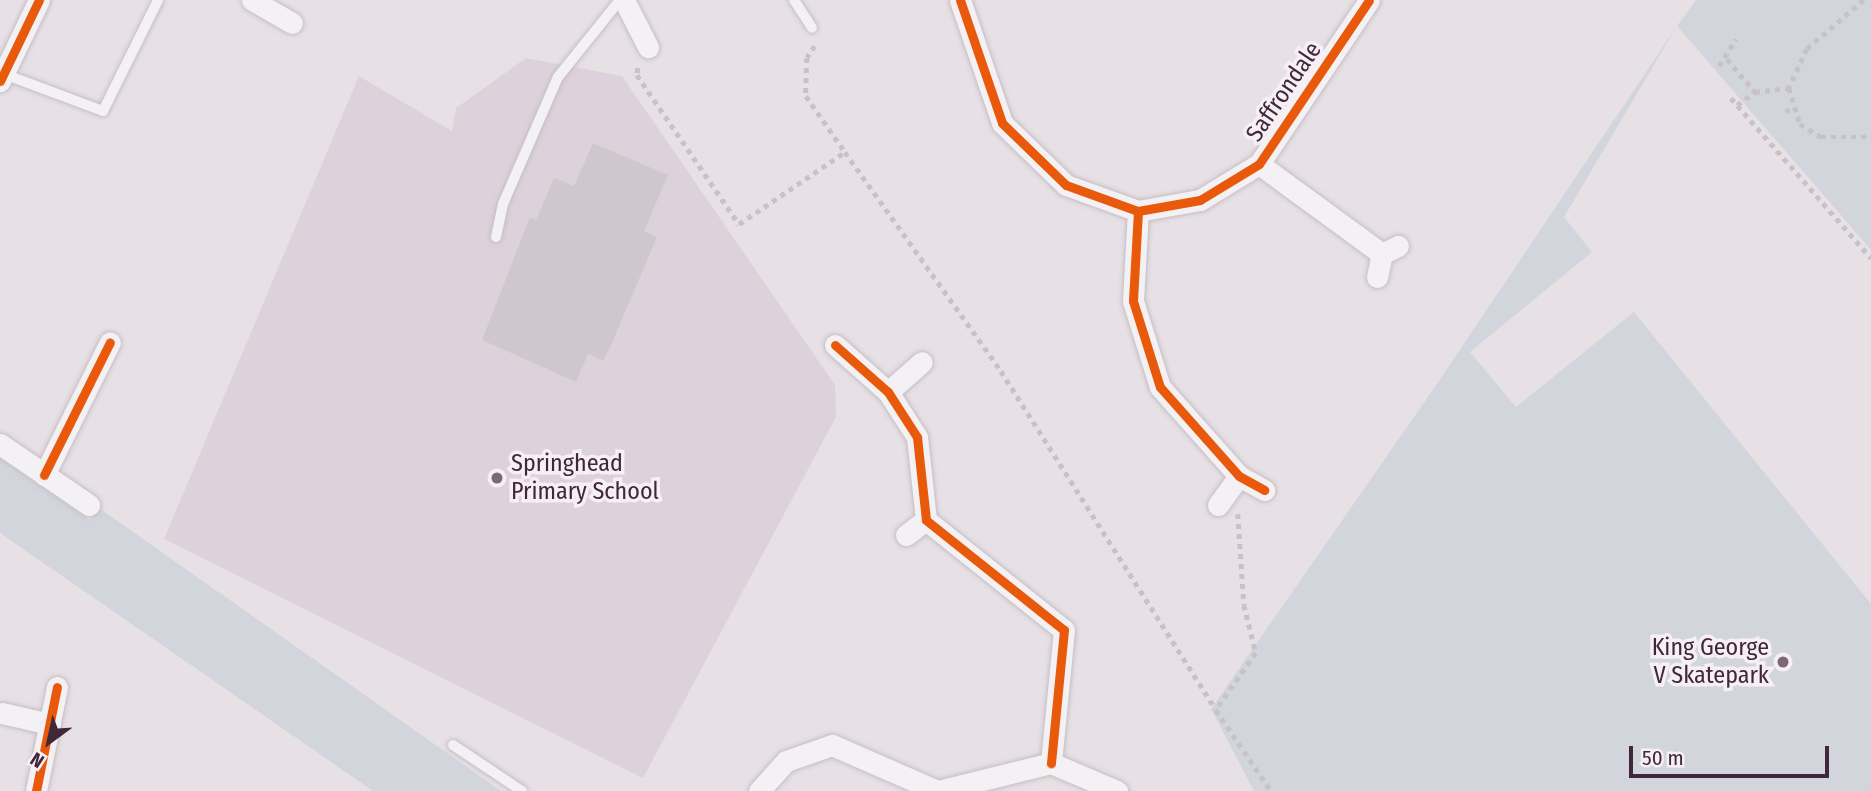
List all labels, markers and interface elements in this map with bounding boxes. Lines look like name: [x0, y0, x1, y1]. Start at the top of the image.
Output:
street label: Saffrondale: [1240, 37, 1328, 147]
place label: Springhead Primary School: [511, 450, 659, 506]
marker: Springhead Primary School: [489, 470, 505, 486]
place label: King George V Skatepark: [1652, 634, 1769, 690]
marker: King George V Skatepark: [1775, 654, 1791, 670]
north arrow: [14, 707, 84, 777]
scale bar: [1633, 732, 1832, 776]
text: 50 m: [1642, 745, 1684, 771]
text: N: [26, 747, 48, 773]

